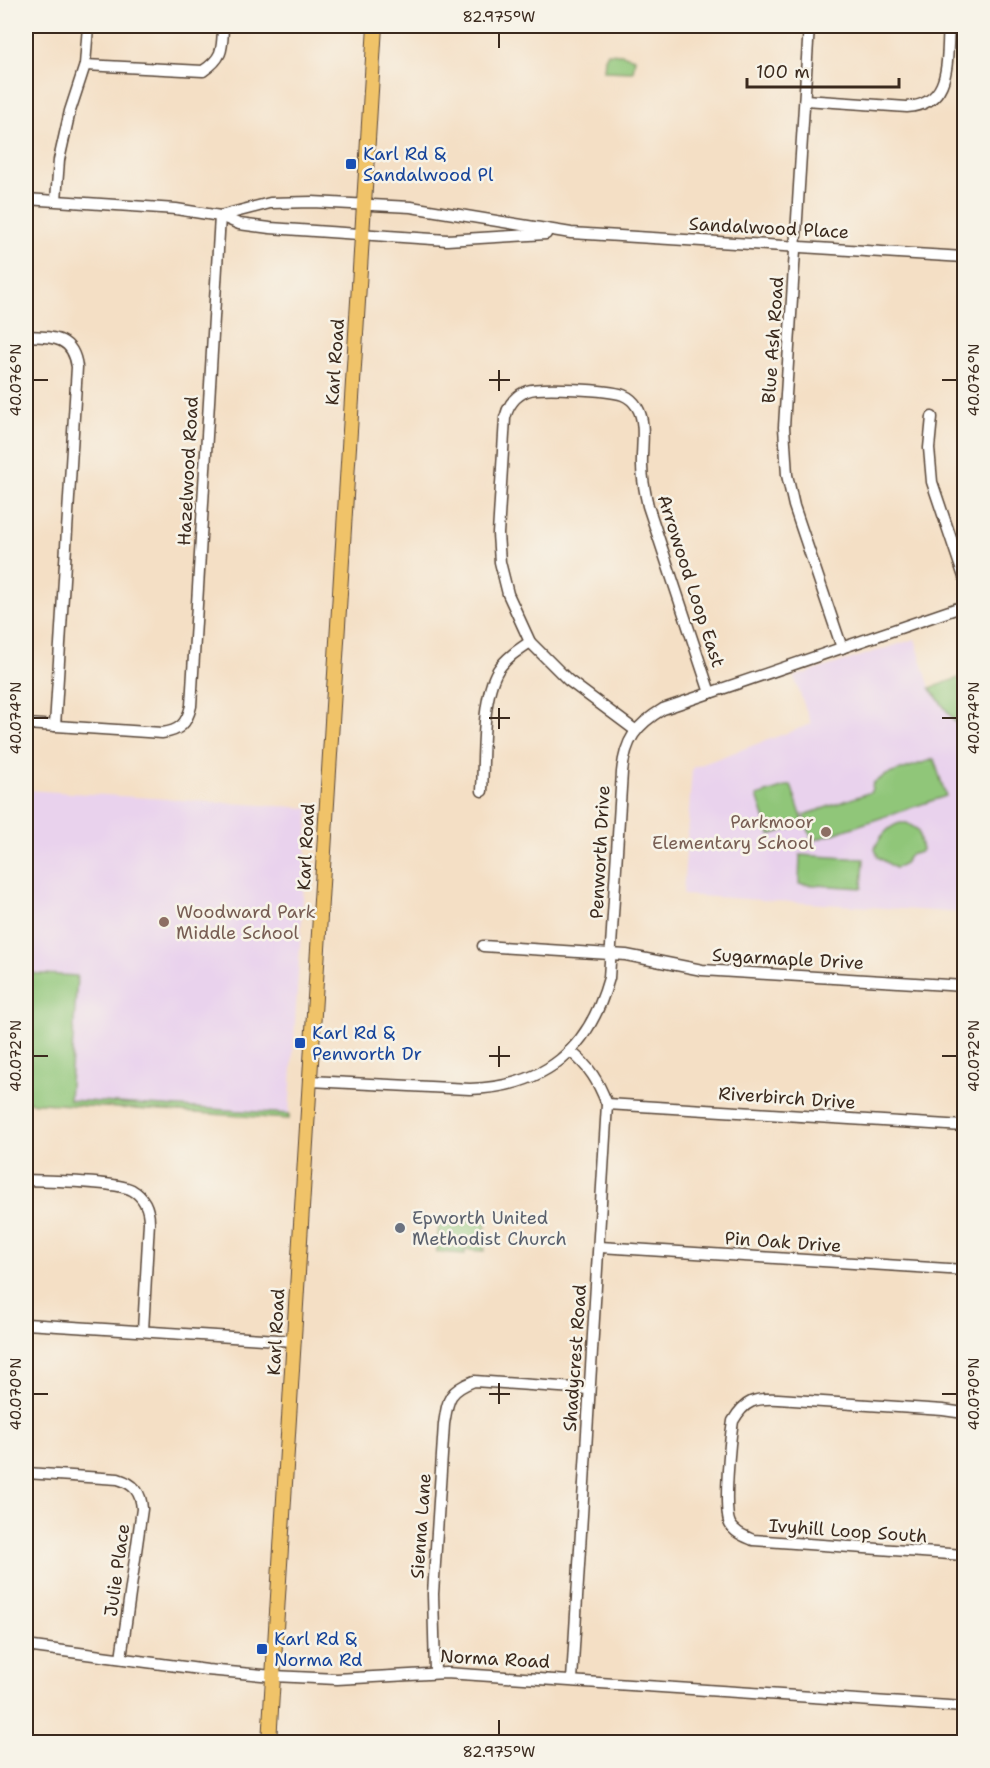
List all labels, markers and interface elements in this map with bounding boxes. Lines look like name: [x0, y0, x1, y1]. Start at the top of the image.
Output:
text: 82.975°W: [462, 7, 536, 27]
scale bar: [747, 51, 898, 89]
text: 100 m: [756, 60, 810, 84]
place label: Karl Rd & Sandalwood Pl: [363, 142, 494, 187]
marker: Karl Rd & Sandalwood Pl: [344, 157, 358, 171]
street label: Sandalwood Place: [688, 212, 850, 244]
street label: Blue Ash Road: [757, 276, 789, 404]
street label: Karl Road: [320, 318, 350, 406]
text: 40.076°N: [6, 344, 26, 416]
text: 40.076°N: [964, 344, 984, 416]
street label: Hazelwood Road: [172, 396, 204, 546]
street label: Arrowood Loop East: [652, 492, 730, 670]
text: 40.074°N: [6, 682, 26, 754]
text: 40.074°N: [964, 682, 984, 754]
street label: Penworth Drive: [585, 785, 615, 919]
street label: Karl Road: [292, 803, 320, 891]
place label: Parkmoor Elementary School: [652, 810, 815, 855]
marker: Parkmoor Elementary School: [819, 825, 833, 839]
place label: Woodward Park Middle School: [176, 900, 316, 945]
marker: Woodward Park Middle School: [157, 915, 171, 929]
street label: Sugarmaple Drive: [711, 943, 865, 975]
text: 40.072°N: [6, 1020, 26, 1092]
text: 40.072°N: [964, 1020, 984, 1092]
place label: Karl Rd & Penworth Dr: [312, 1021, 422, 1066]
marker: Karl Rd & Penworth Dr: [293, 1036, 307, 1050]
street label: Riverbirch Drive: [718, 1081, 856, 1115]
place label: Epworth United Methodist Church: [412, 1206, 567, 1251]
marker: Epworth United Methodist Church: [393, 1221, 407, 1235]
street label: Pin Oak Drive: [724, 1226, 842, 1258]
street label: Shadycrest Road: [558, 1284, 592, 1432]
street label: Karl Road: [262, 1288, 290, 1376]
text: 40.070°N: [6, 1357, 26, 1431]
text: 40.070°N: [964, 1357, 984, 1431]
street label: Sienna Lane: [405, 1472, 437, 1580]
street label: Ivyhill Loop South: [768, 1513, 928, 1549]
street label: Julie Place: [99, 1522, 135, 1618]
place label: Karl Rd & Norma Rd: [274, 1627, 362, 1672]
marker: Karl Rd & Norma Rd: [255, 1642, 269, 1656]
street label: Norma Road: [439, 1644, 551, 1674]
text: 82.975°W: [462, 1742, 536, 1762]

